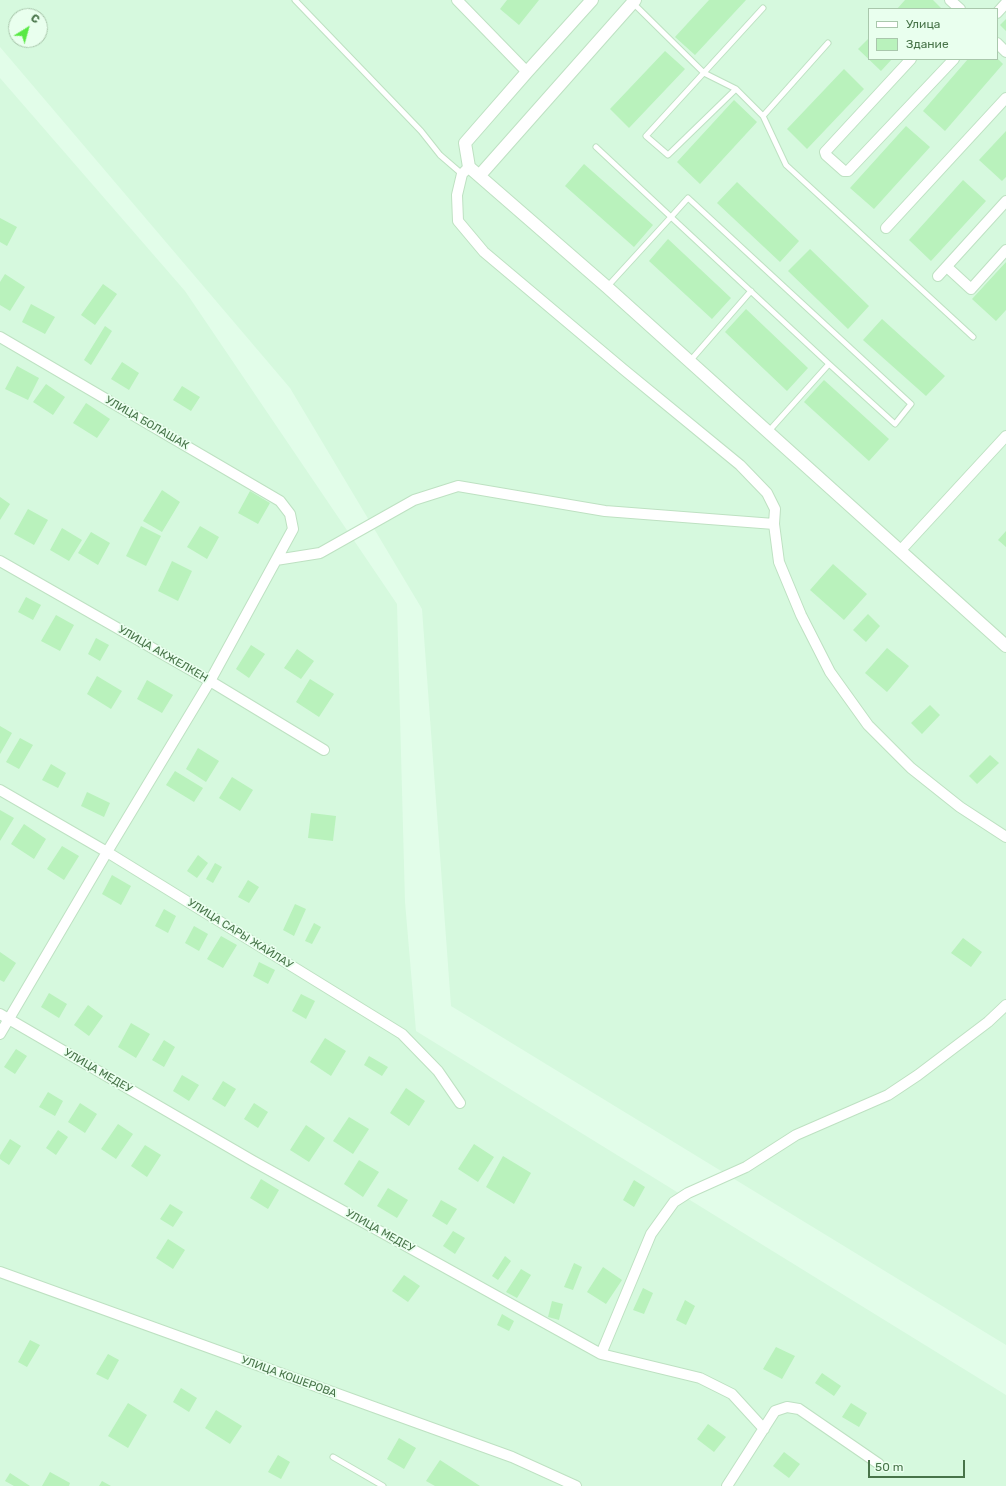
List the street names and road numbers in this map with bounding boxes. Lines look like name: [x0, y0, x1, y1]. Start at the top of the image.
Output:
street label: УЛИЦА БОЛАШАК: [103, 394, 191, 452]
street label: УЛИЦА АКЖЕЛКЕН: [116, 623, 210, 685]
street label: УЛИЦА САРЫ ЖАЙЛАУ: [185, 896, 295, 972]
street label: УЛИЦА МЕДЕУ: [62, 1046, 134, 1096]
street label: УЛИЦА МЕДЕУ: [343, 1207, 417, 1255]
street label: УЛИЦА КОШЕРОВА: [239, 1354, 339, 1400]

